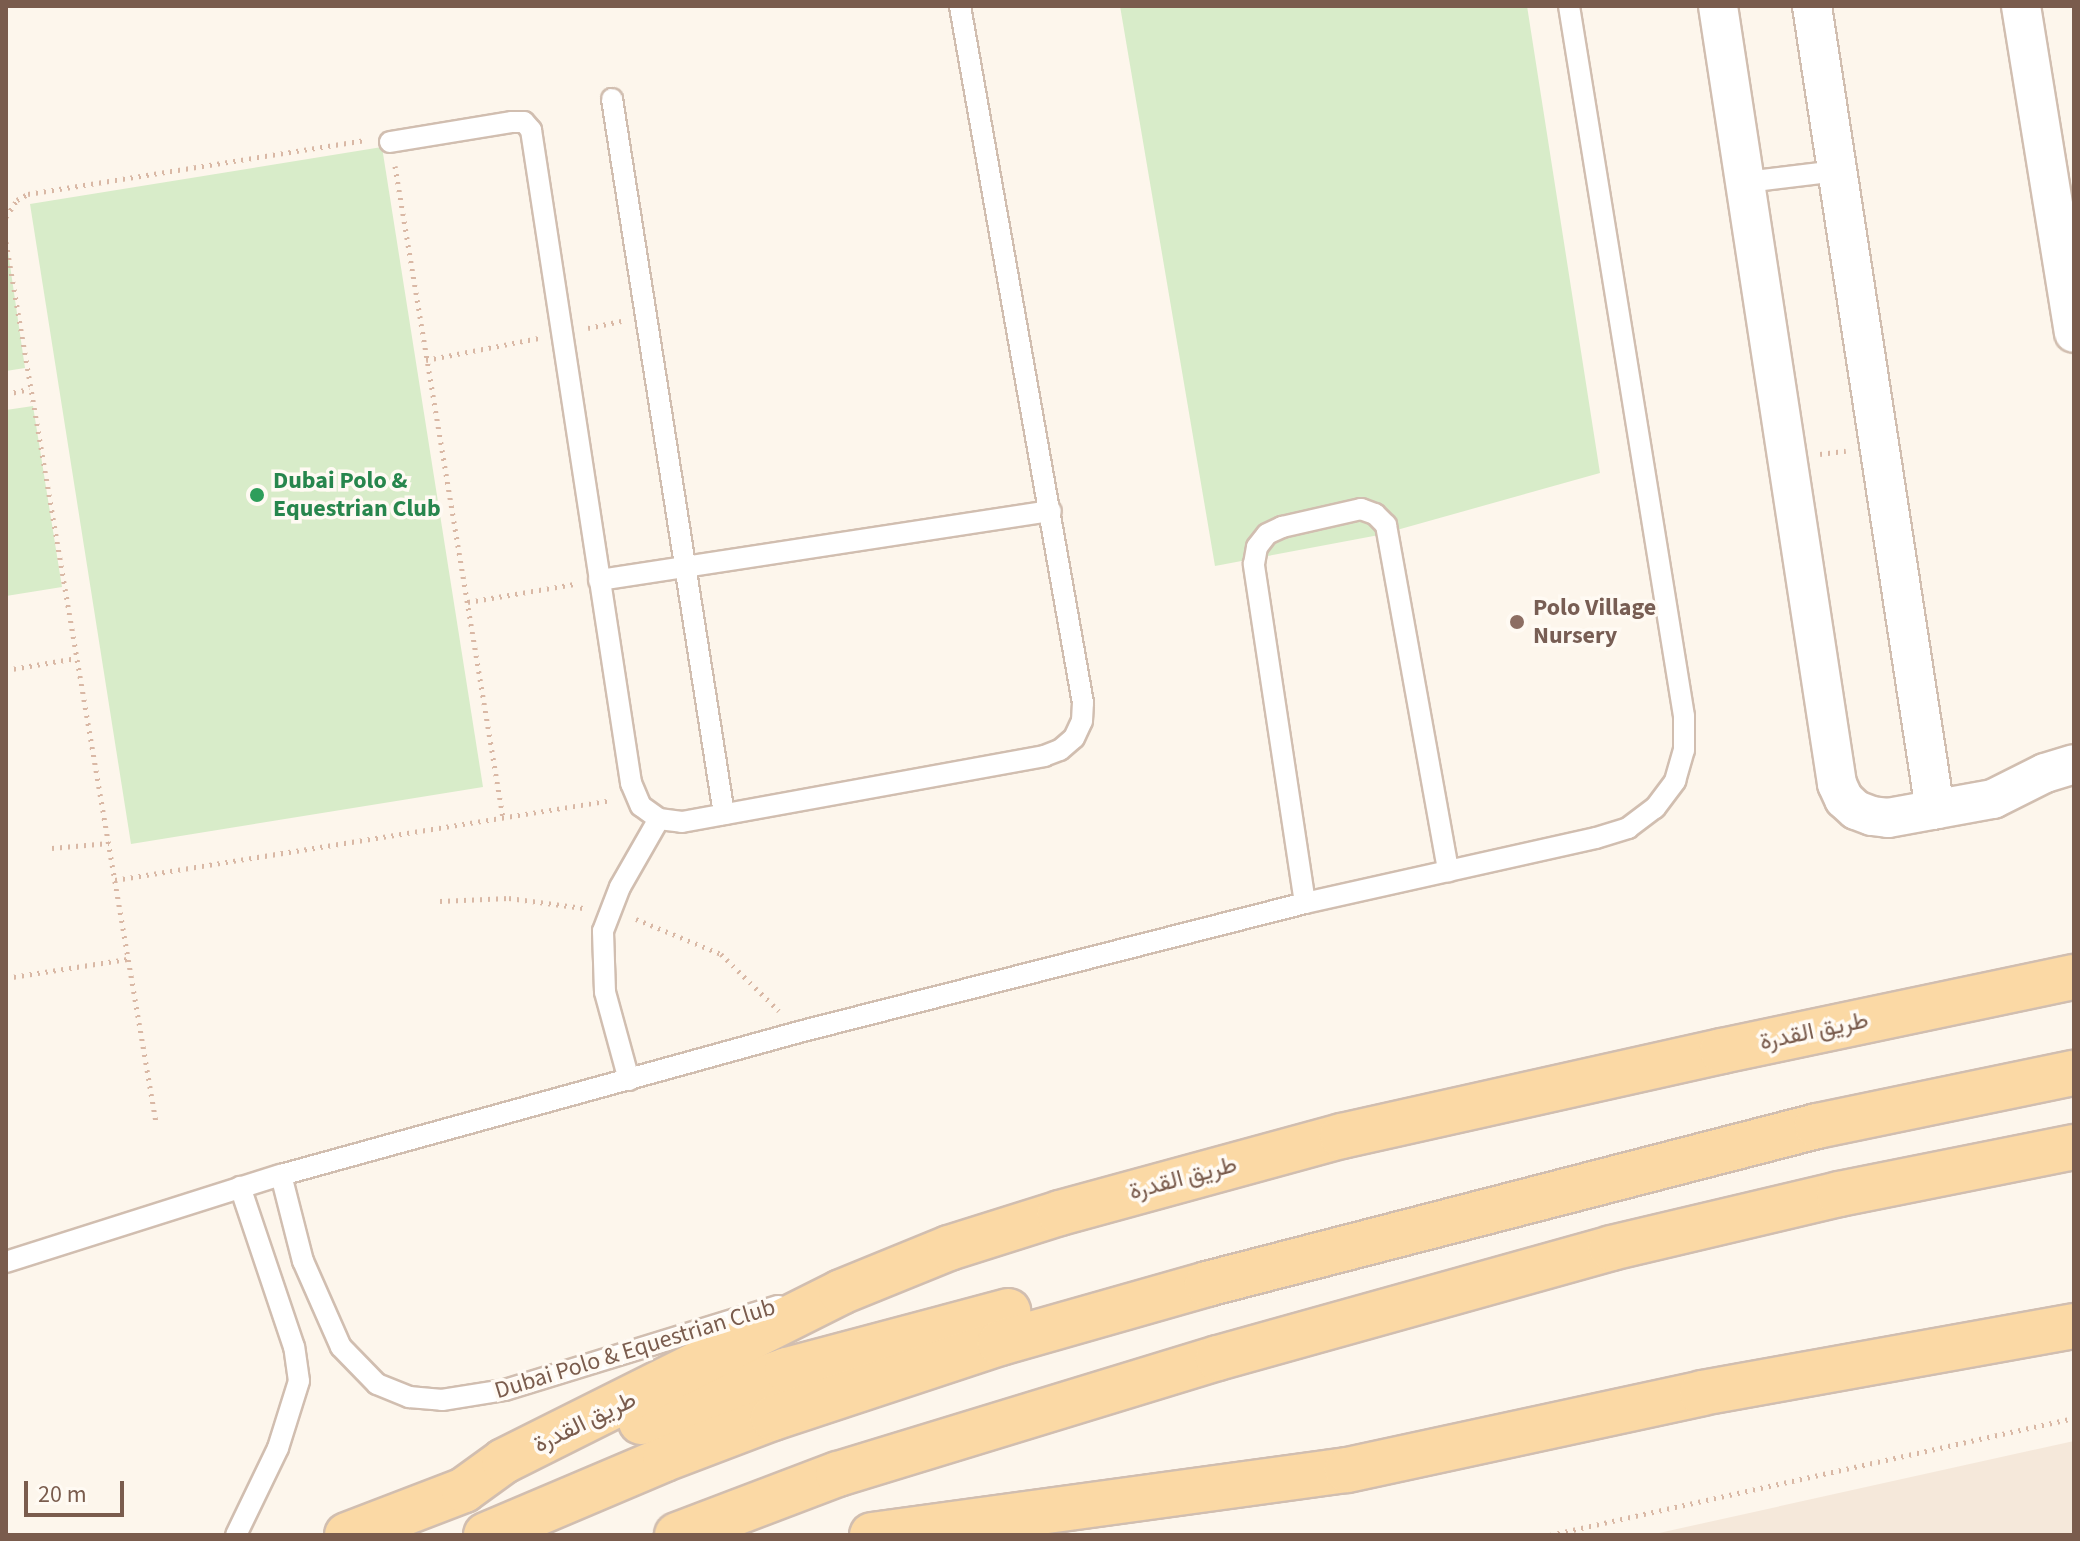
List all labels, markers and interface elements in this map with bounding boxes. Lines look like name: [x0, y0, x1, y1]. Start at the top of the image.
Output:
place label: Dubai Polo & Equestrian Club: [273, 467, 441, 523]
marker: Dubai Polo & Equestrian Club: [248, 486, 266, 504]
place label: Polo Village Nursery: [1533, 594, 1656, 650]
marker: Polo Village Nursery: [1508, 613, 1526, 631]
street label: طريق القدرة: [1757, 1005, 1871, 1057]
street label: طريق القدرة: [1126, 1150, 1240, 1206]
street label: Dubai Polo & Equestrian Club: [491, 1293, 779, 1405]
street label: طريق القدرة: [529, 1385, 641, 1459]
scale bar: [28, 1465, 128, 1515]
text: 20 m: [38, 1477, 87, 1512]

